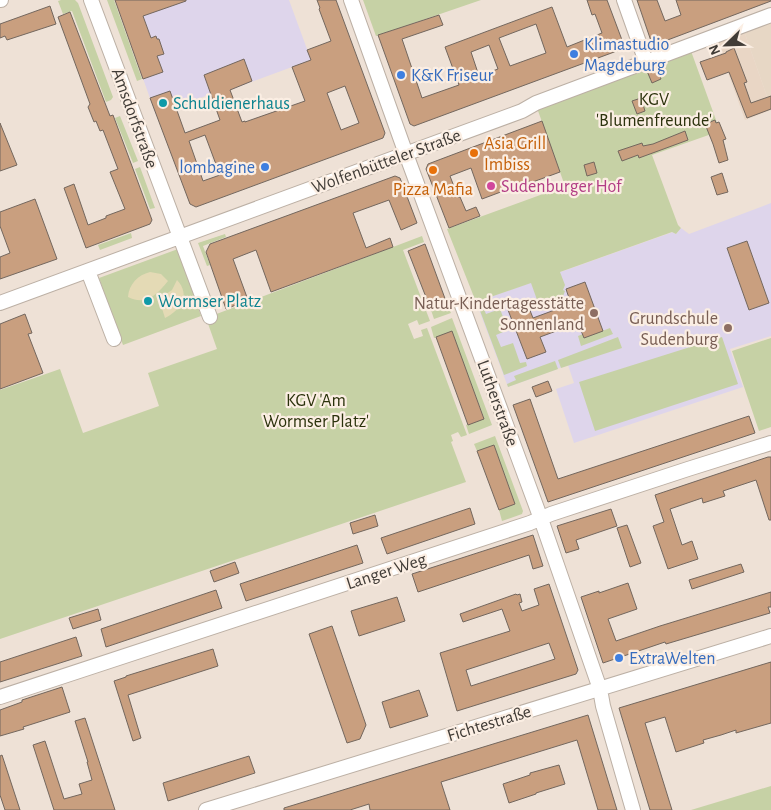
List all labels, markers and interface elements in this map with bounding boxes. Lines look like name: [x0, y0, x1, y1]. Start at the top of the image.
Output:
north arrow: [701, 20, 751, 70]
place label: Klimastudio Magdeburg: [584, 36, 670, 75]
text: N: [707, 42, 723, 57]
marker: Klimastudio Magdeburg: [568, 48, 580, 60]
street label: Amsdorfstraße: [108, 66, 161, 171]
place label: K&K Friseur: [411, 67, 493, 85]
marker: K&K Friseur: [395, 69, 407, 81]
park label: KGV 'Blumenfreunde': [596, 91, 712, 130]
place label: Schuldienerhaus: [173, 95, 290, 113]
marker: Schuldienerhaus: [157, 97, 169, 109]
street label: Wolfenbütteler Straße: [309, 127, 463, 197]
place label: Asia Grill Imbiss: [484, 135, 546, 174]
marker: Asia Grill Imbiss: [468, 147, 480, 159]
place label: lombagine: [179, 159, 255, 177]
marker: lombagine: [259, 161, 271, 173]
marker: Pizza Mafia: [427, 164, 439, 176]
place label: Sudenburger Hof: [501, 178, 623, 196]
marker: Sudenburger Hof: [485, 180, 497, 192]
place label: Pizza Mafia: [393, 181, 473, 199]
place label: Wormser Platz: [158, 293, 261, 311]
marker: Wormser Platz: [142, 295, 154, 307]
place label: Natur-Kindertagesstätte Sonnenland: [414, 295, 584, 334]
marker: Natur-Kindertagesstätte Sonnenland: [588, 307, 600, 319]
place label: Grundschule Sudenburg: [629, 310, 718, 349]
marker: Grundschule Sudenburg: [722, 322, 734, 334]
street label: Lutherstraße: [473, 358, 521, 449]
park label: KGV 'Am Wormser Platz': [263, 392, 369, 431]
street label: Langer Weg: [344, 551, 429, 593]
place label: ExtraWelten: [629, 650, 716, 668]
marker: ExtraWelten: [613, 652, 625, 664]
street label: Fichtestraße: [445, 703, 533, 745]

